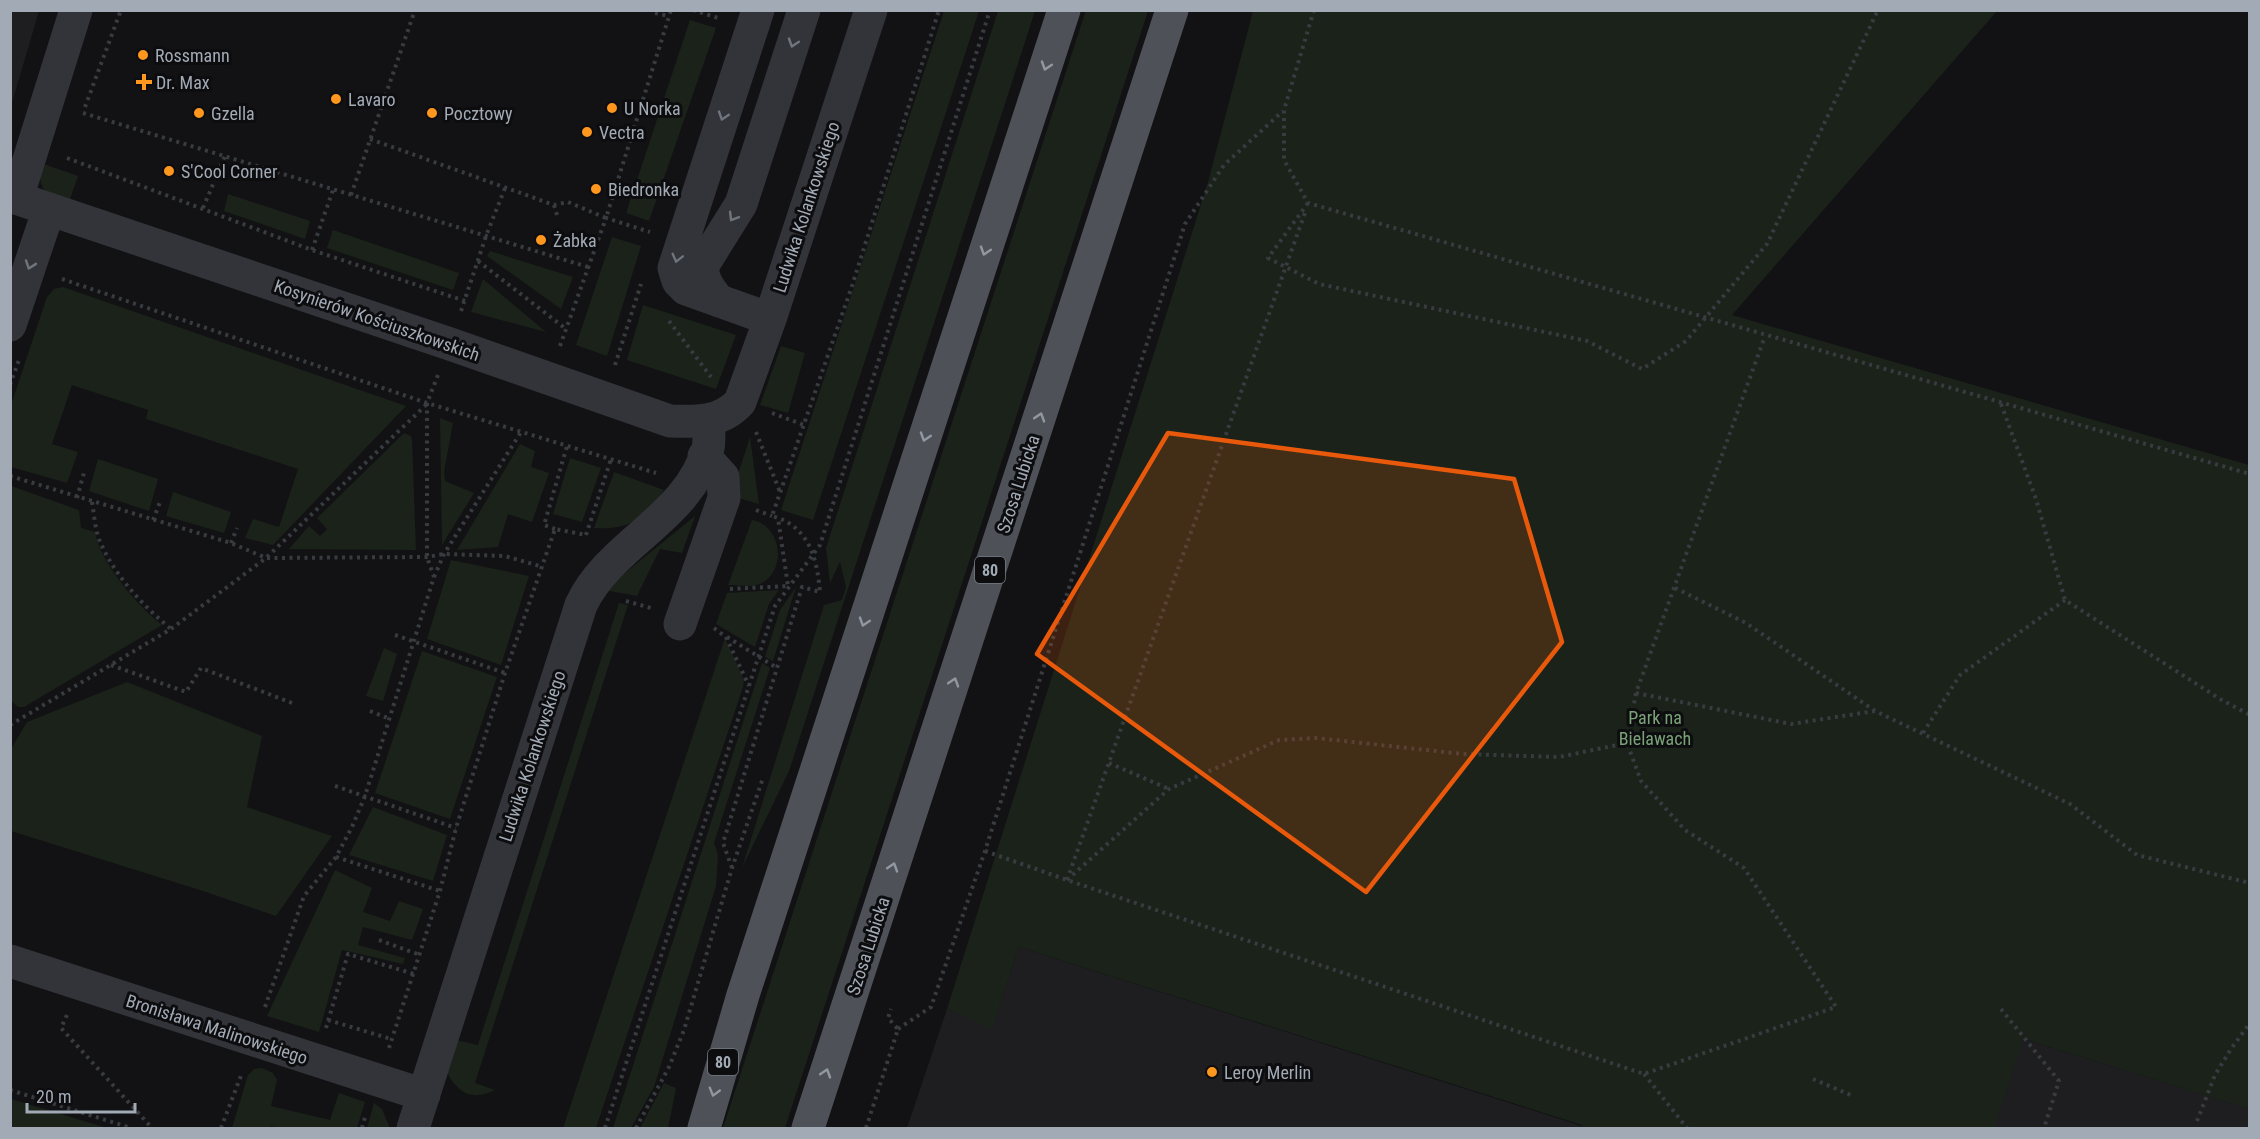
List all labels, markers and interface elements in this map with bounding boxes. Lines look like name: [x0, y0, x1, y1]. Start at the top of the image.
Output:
one-way arrow: [788, 38, 800, 48]
place label: Rossmann: [155, 45, 230, 66]
marker: Rossmann: [136, 48, 150, 62]
one-way arrow: [1040, 60, 1053, 71]
place label: Dr. Max: [156, 72, 210, 93]
marker: Dr. Max: [137, 75, 151, 89]
place label: Lavaro: [348, 89, 396, 110]
marker: Lavaro: [329, 92, 343, 106]
place label: U Norka: [624, 98, 681, 119]
marker: U Norka: [605, 101, 619, 115]
place label: Gzella: [211, 103, 255, 124]
place label: Pocztowy: [444, 103, 513, 124]
marker: Gzella: [192, 106, 206, 120]
marker: Pocztowy: [425, 106, 439, 120]
one-way arrow: [717, 110, 730, 120]
street label: Ludwika Kolankowskiego: [768, 119, 844, 295]
place label: Vectra: [599, 122, 645, 143]
marker: Vectra: [580, 125, 594, 139]
place label: S'Cool Corner: [181, 161, 278, 182]
marker: S'Cool Corner: [162, 164, 176, 178]
place label: Biedronka: [608, 179, 679, 200]
marker: Biedronka: [589, 182, 603, 196]
one-way arrow: [729, 211, 741, 221]
place label: Żabka: [553, 230, 597, 251]
marker: Żabka: [534, 233, 548, 247]
one-way arrow: [980, 245, 992, 256]
one-way arrow: [671, 252, 684, 262]
one-way arrow: [25, 259, 38, 269]
street label: Kosynierów Kościuszkowskich: [271, 275, 483, 365]
one-way arrow: [1033, 412, 1045, 423]
one-way arrow: [919, 431, 932, 442]
street label: Szosa Lubicka: [992, 432, 1044, 536]
road number: 80: [975, 557, 1005, 583]
one-way arrow: [859, 616, 871, 627]
street label: Ludwika Kolankowskiego: [494, 668, 570, 844]
one-way arrow: [946, 677, 959, 688]
park label: Park na Bielawach: [1619, 707, 1691, 749]
one-way arrow: [886, 862, 898, 873]
street label: Szosa Lubicka: [842, 894, 894, 998]
street label: Bronisława Malinowskiego: [124, 990, 310, 1068]
road number: 80: [708, 1049, 738, 1075]
place label: Leroy Merlin: [1224, 1062, 1311, 1083]
marker: Leroy Merlin: [1205, 1065, 1219, 1079]
one-way arrow: [819, 1068, 832, 1079]
scale bar: [27, 1076, 135, 1114]
text: 20 m: [36, 1086, 71, 1107]
one-way arrow: [709, 1087, 722, 1097]

